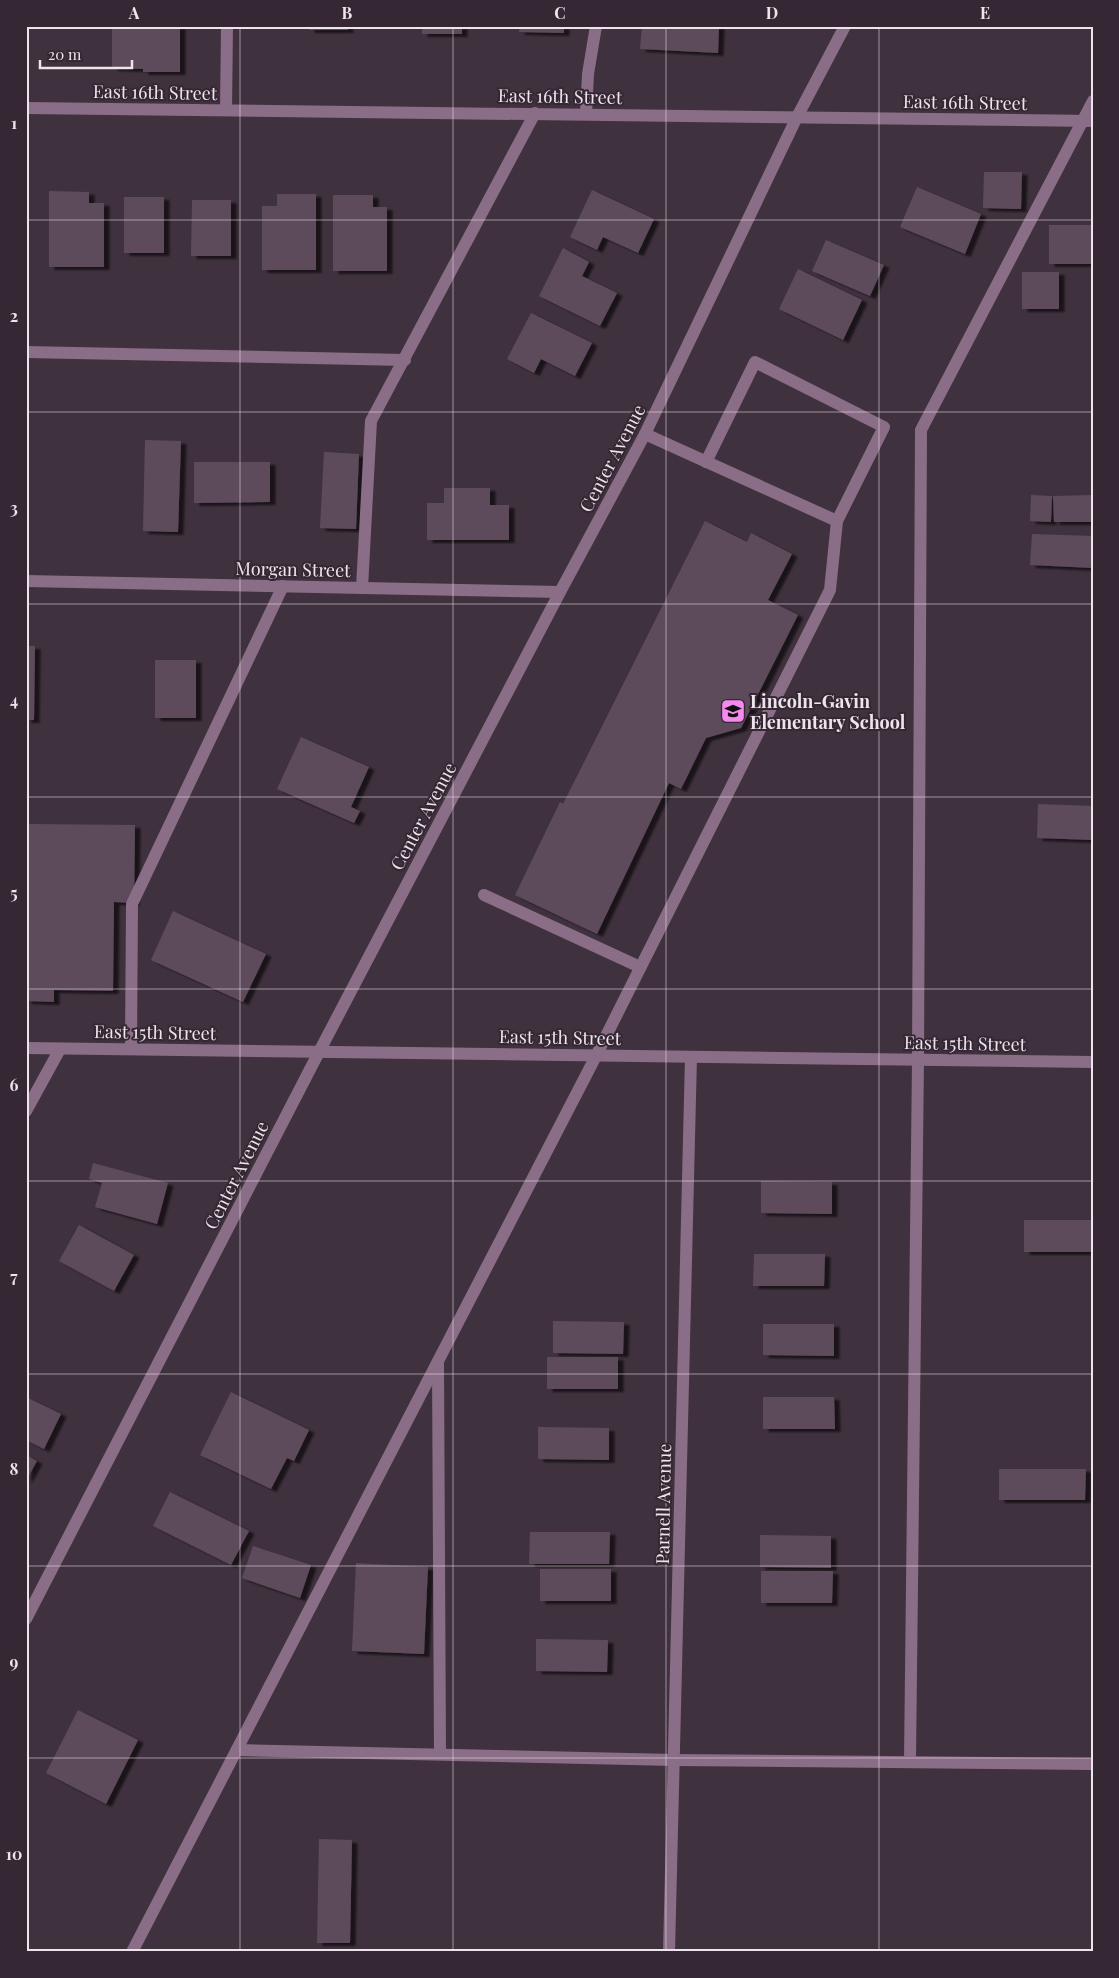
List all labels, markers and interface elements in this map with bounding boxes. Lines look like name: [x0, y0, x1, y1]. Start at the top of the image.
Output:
text: A: [128, 2, 140, 23]
text: B: [342, 2, 353, 23]
text: C: [554, 2, 566, 23]
text: D: [766, 2, 778, 23]
text: E: [980, 2, 990, 23]
scale bar: [40, 38, 132, 70]
text: 20 m: [48, 44, 82, 64]
street label: East 16th Street: [93, 79, 218, 105]
street label: East 16th Street: [498, 83, 623, 109]
street label: East 16th Street: [903, 89, 1028, 115]
text: 1: [11, 112, 17, 133]
text: 2: [10, 305, 18, 326]
street label: Center Avenue: [574, 400, 650, 516]
text: 3: [10, 497, 18, 518]
street label: Morgan Street: [235, 556, 351, 582]
text: 4: [10, 689, 18, 710]
place label: Lincoln-Gavin Elementary School: [750, 689, 906, 734]
school or university icon: Lincoln-Gavin Elementary School: [720, 698, 746, 724]
street label: Center Avenue: [385, 758, 461, 874]
text: 5: [10, 882, 18, 903]
street label: East 15th Street: [94, 1019, 217, 1045]
street label: East 15th Street: [499, 1024, 622, 1050]
street label: East 15th Street: [904, 1030, 1027, 1056]
text: 6: [10, 1074, 19, 1095]
street label: Center Avenue: [198, 1117, 274, 1233]
text: 7: [10, 1266, 18, 1287]
street label: Parnell Avenue: [650, 1443, 676, 1565]
text: 8: [10, 1458, 19, 1479]
text: 9: [10, 1651, 19, 1672]
text: 10: [6, 1843, 22, 1864]

